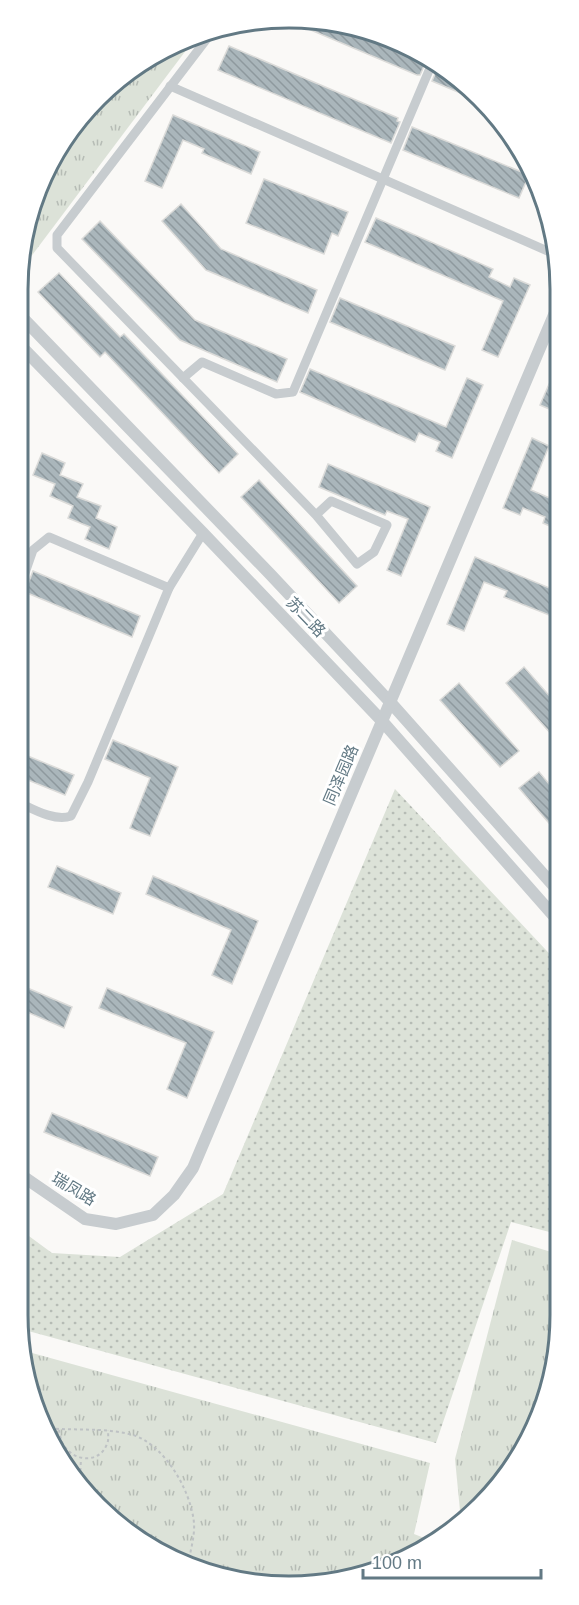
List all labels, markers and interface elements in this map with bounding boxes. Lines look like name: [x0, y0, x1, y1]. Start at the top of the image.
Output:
street label: 苏二路: [283, 594, 329, 640]
street label: 同泽园路: [321, 742, 361, 808]
street label: 瑞凤路: [49, 1169, 99, 1209]
scale bar: [363, 1542, 542, 1580]
text: 100 m: [372, 1553, 422, 1573]

